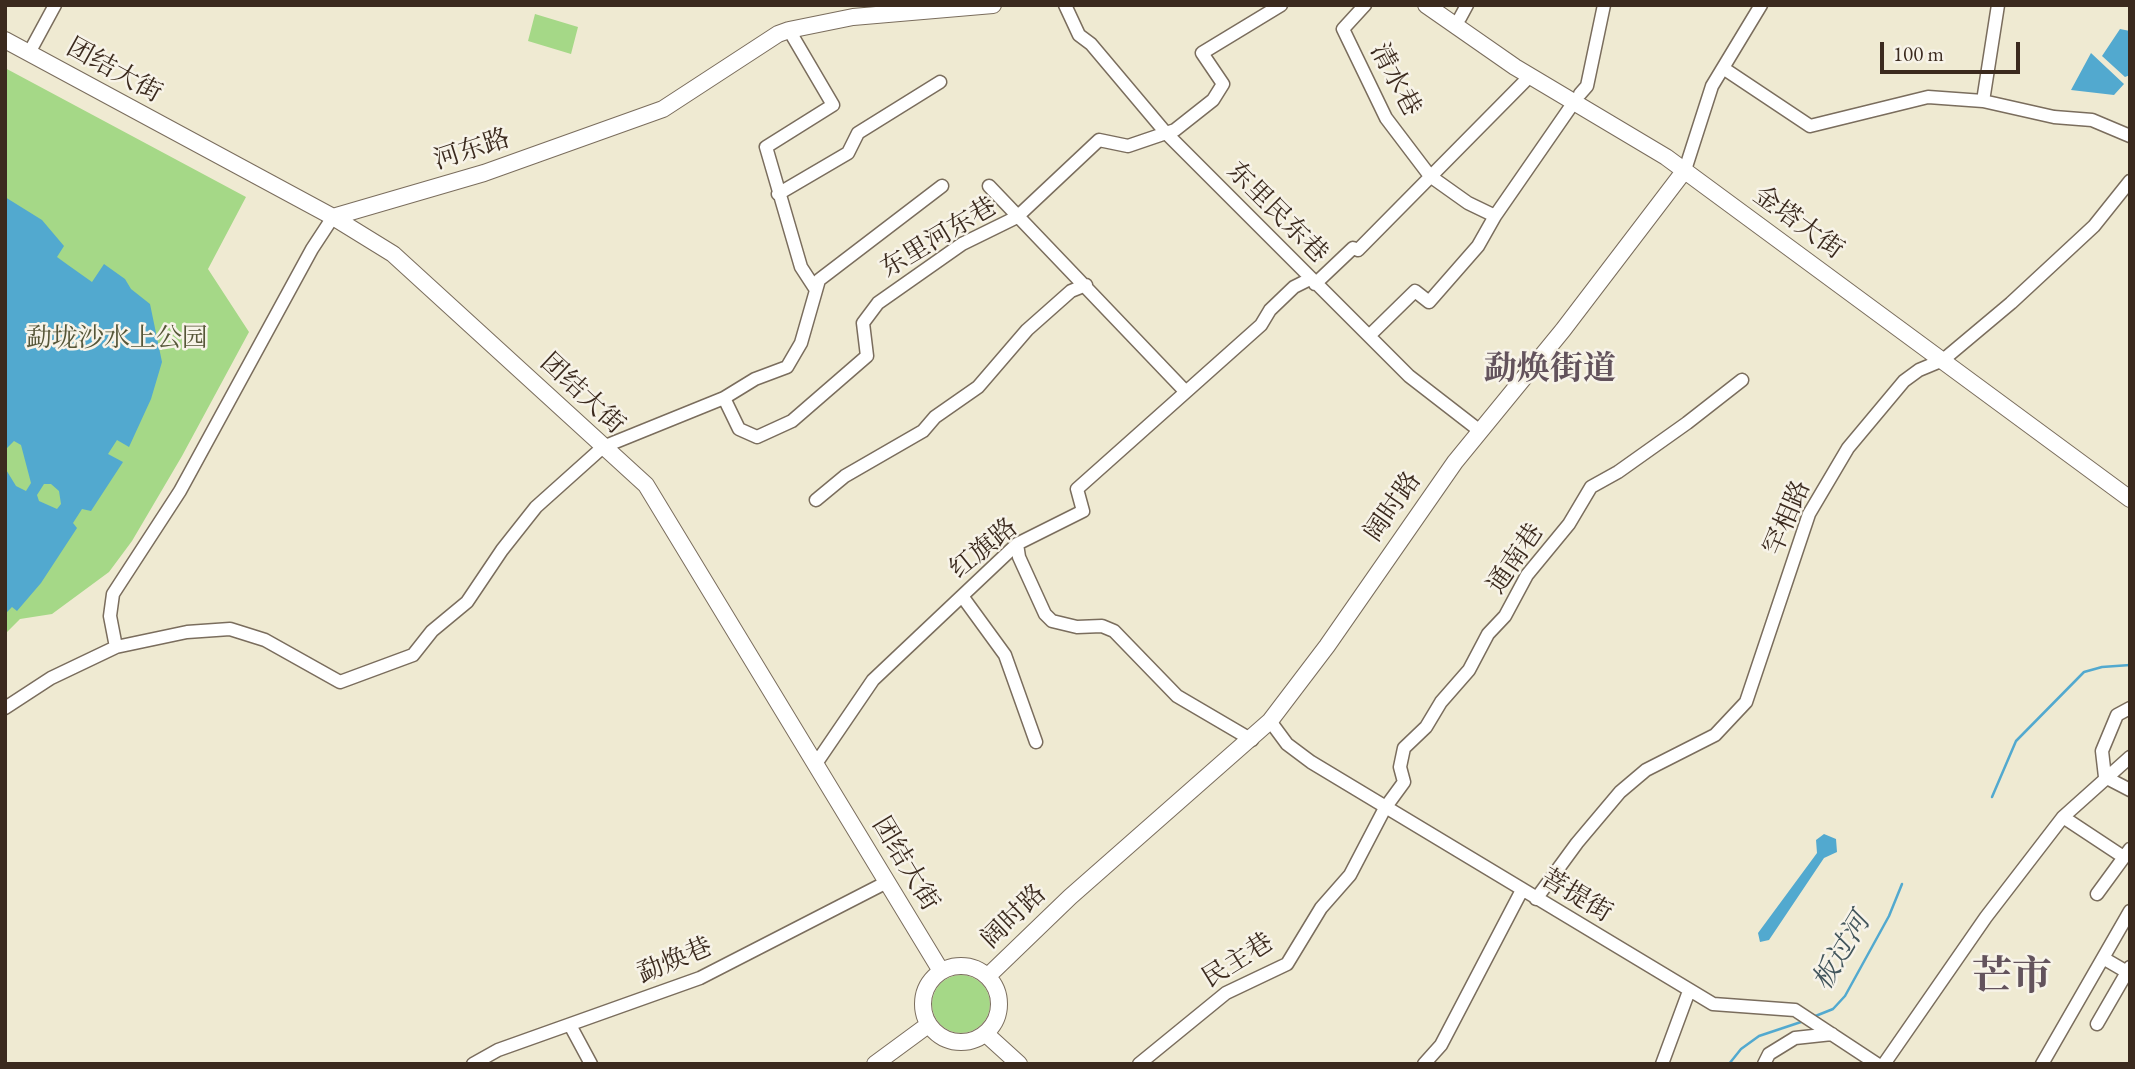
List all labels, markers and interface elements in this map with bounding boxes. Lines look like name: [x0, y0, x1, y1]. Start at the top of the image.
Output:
scale bar: [1883, 28, 2023, 72]
street label: 团结大街: [61, 32, 167, 110]
street label: 清水巷: [1363, 38, 1427, 122]
text: 100 m: [1893, 40, 1944, 67]
street label: 河东路: [430, 123, 514, 177]
street label: 东里民东巷: [1220, 156, 1334, 270]
street label: 金塔大街: [1747, 180, 1849, 266]
street label: 东里河东巷: [875, 191, 1003, 285]
park label: 勐垅沙水上公园: [26, 323, 208, 355]
street label: 团结大街: [533, 347, 631, 441]
district label: 勐焕街道: [1484, 350, 1616, 390]
street label: 阔时路: [1358, 466, 1428, 548]
street label: 罕相路: [1758, 476, 1818, 560]
street label: 红旗路: [944, 512, 1024, 586]
street label: 通南巷: [1481, 518, 1551, 600]
street label: 团结大街: [865, 811, 945, 917]
street label: 菩提街: [1535, 863, 1617, 929]
street label: 阔时路: [975, 879, 1053, 955]
water label: 板过河: [1806, 907, 1878, 997]
street label: 民主巷: [1197, 927, 1279, 995]
street label: 勐焕巷: [633, 931, 717, 991]
district label: 芒市: [1972, 954, 2052, 1002]

